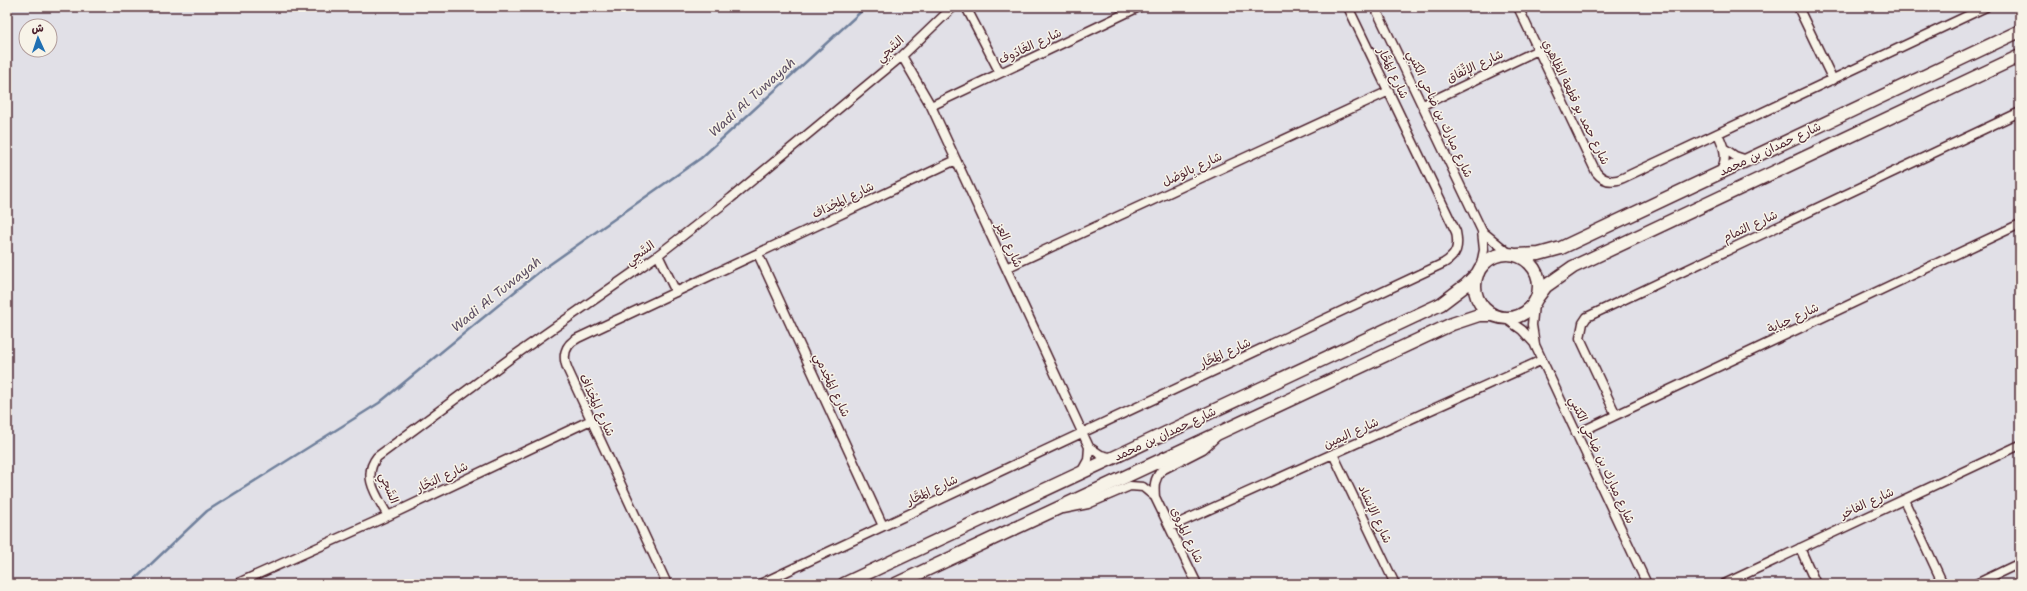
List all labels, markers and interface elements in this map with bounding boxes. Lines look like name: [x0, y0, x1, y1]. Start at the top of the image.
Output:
north arrow: [18, 18, 58, 58]
text: ش: [31, 21, 44, 36]
street label: شارع الغَادُوف: [996, 24, 1065, 69]
street label: السَّجِي: [873, 32, 909, 68]
street label: شارع حمد بو قطعة الظاهري: [1538, 37, 1613, 168]
street label: شارع المَحَّار: [1372, 44, 1412, 102]
street label: شارع الإتِّفَاق: [1444, 45, 1506, 87]
street label: شارع مبارك بن ضاحي الكتبي: [1401, 48, 1477, 181]
water label: Wadi Al Tuwayah: [705, 53, 799, 141]
street label: شارع حمدان بن محمد: [1716, 118, 1824, 181]
street label: شارع بِالوَصْل: [1159, 148, 1225, 191]
street label: شارع المِجْدَاف: [809, 178, 877, 223]
street label: شارع الثمام: [1720, 206, 1780, 247]
street label: شارع العِز: [990, 219, 1026, 270]
street label: السَّجِي: [622, 237, 660, 271]
water label: Wadi Al Tuwayah: [447, 252, 545, 336]
street label: شارع حباية: [1765, 299, 1822, 338]
street label: شارع المَحَّار: [1196, 334, 1254, 373]
street label: شارع المَجْدمي: [807, 350, 854, 421]
street label: شارع المِجْدَاف: [575, 371, 618, 439]
street label: شارع مبارك بن ضاحي الكتبي: [1563, 394, 1639, 527]
street label: شارع حمدان بن محمد: [1111, 403, 1219, 466]
street label: شارع اليمين: [1321, 414, 1382, 453]
street label: شارع البَحَّار: [413, 458, 471, 497]
street label: السَّجِي: [373, 470, 403, 507]
street label: شارع المَحَّار: [903, 471, 961, 510]
street label: شارع الإنشاد: [1354, 482, 1395, 546]
street label: شارع الفاخر: [1837, 484, 1897, 524]
street label: شارع المروى: [1166, 504, 1207, 566]

